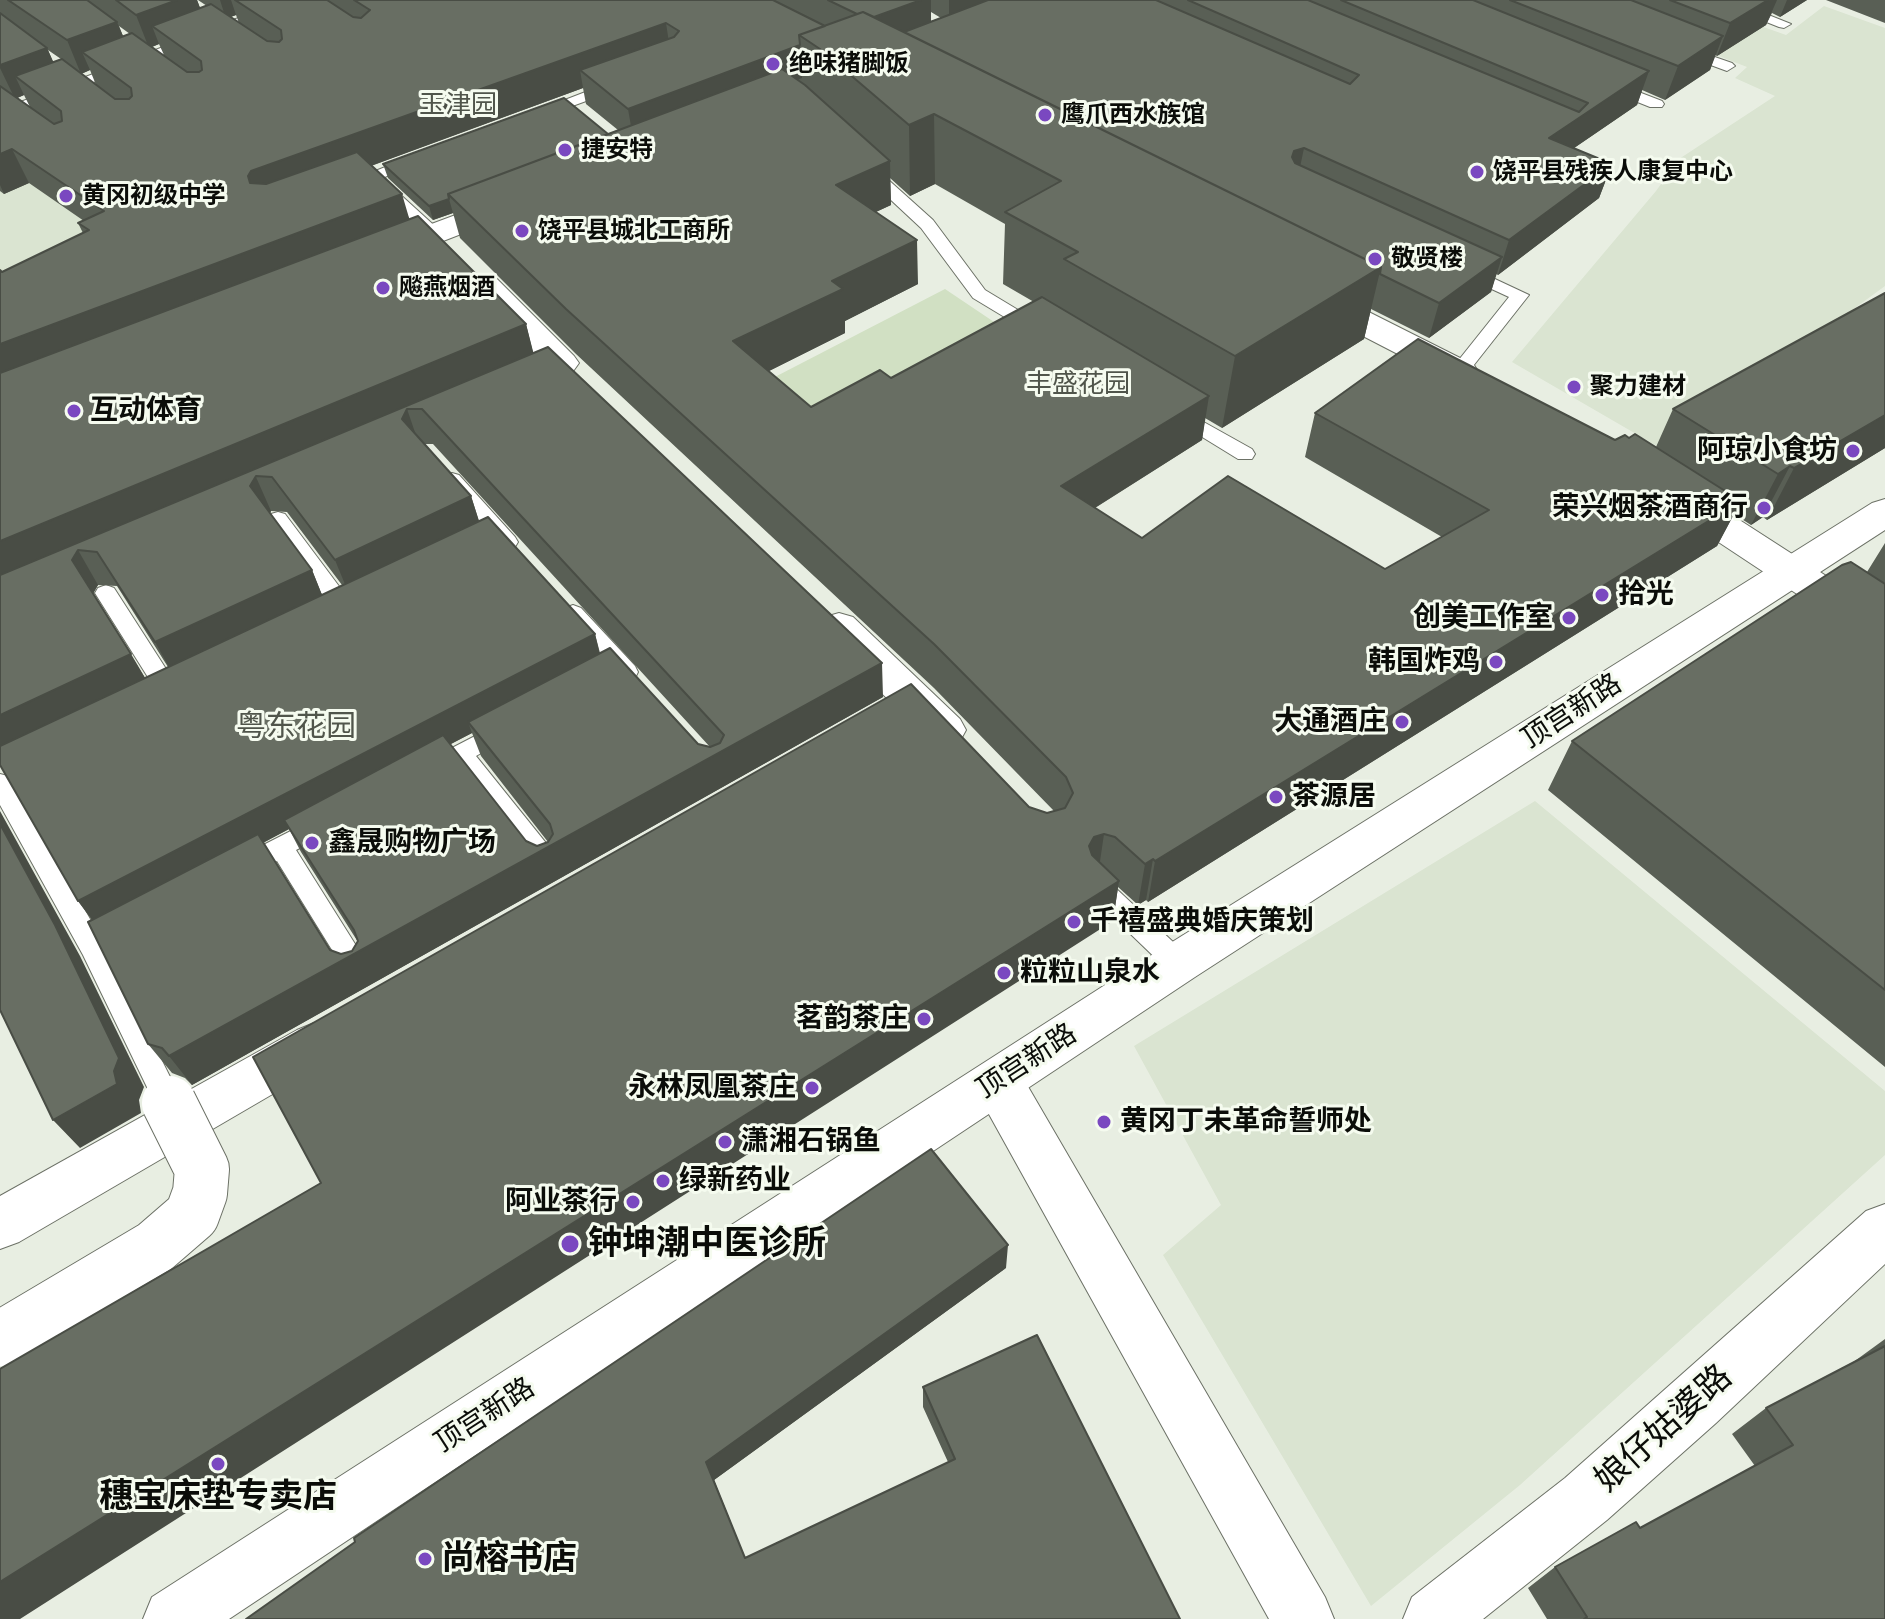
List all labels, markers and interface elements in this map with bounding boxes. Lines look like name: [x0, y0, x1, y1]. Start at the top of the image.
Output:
place label: 绝味猪脚饭: [789, 50, 909, 78]
marker: 绝味猪脚饭: [764, 55, 782, 73]
district label: 玉津园: [419, 90, 497, 122]
place label: 鹰爪西水族馆: [1061, 101, 1205, 129]
marker: 鹰爪西水族馆: [1036, 106, 1054, 124]
place label: 捷安特: [581, 136, 653, 164]
marker: 捷安特: [556, 141, 574, 159]
place label: 饶平县残疾人康复中心: [1493, 158, 1733, 186]
marker: 饶平县残疾人康复中心: [1468, 163, 1486, 181]
place label: 黄冈初级中学: [82, 182, 226, 210]
marker: 黄冈初级中学: [57, 187, 75, 205]
place label: 饶平县城北工商所: [538, 217, 730, 245]
marker: 饶平县城北工商所: [513, 222, 531, 240]
place label: 敬贤楼: [1391, 245, 1463, 273]
marker: 敬贤楼: [1366, 250, 1384, 268]
place label: 飚燕烟酒: [399, 274, 495, 302]
marker: 飚燕烟酒: [374, 279, 392, 297]
district label: 丰盛花园: [1026, 369, 1130, 401]
place label: 聚力建材: [1590, 373, 1686, 401]
marker: 聚力建材: [1565, 378, 1583, 396]
place label: 互动体育: [90, 394, 202, 428]
marker: 互动体育: [65, 402, 83, 420]
place label: 阿琼小食坊: [1697, 434, 1837, 468]
marker: 阿琼小食坊: [1844, 442, 1862, 460]
place label: 荣兴烟茶酒商行: [1552, 491, 1748, 525]
marker: 荣兴烟茶酒商行: [1755, 499, 1773, 517]
place label: 拾光: [1618, 578, 1674, 612]
marker: 拾光: [1593, 586, 1611, 604]
place label: 创美工作室: [1413, 601, 1553, 635]
marker: 创美工作室: [1560, 609, 1578, 627]
place label: 韩国炸鸡: [1368, 645, 1480, 679]
marker: 韩国炸鸡: [1487, 653, 1505, 671]
street label: 顶宫新路: [1516, 667, 1628, 757]
place label: 大通酒庄: [1274, 705, 1386, 739]
district label: 粤东花园: [236, 710, 356, 746]
marker: 大通酒庄: [1393, 713, 1411, 731]
place label: 茶源居: [1292, 780, 1376, 814]
marker: 茶源居: [1267, 788, 1285, 806]
place label: 鑫晟购物广场: [328, 826, 496, 860]
marker: 鑫晟购物广场: [303, 834, 321, 852]
place label: 千禧盛典婚庆策划: [1090, 905, 1314, 939]
marker: 千禧盛典婚庆策划: [1065, 913, 1083, 931]
place label: 粒粒山泉水: [1020, 956, 1160, 990]
marker: 粒粒山泉水: [995, 964, 1013, 982]
place label: 茗韵茶庄: [796, 1002, 908, 1036]
marker: 茗韵茶庄: [915, 1010, 933, 1028]
street label: 顶宫新路: [971, 1017, 1083, 1107]
place label: 永林凤凰茶庄: [628, 1071, 796, 1105]
marker: 永林凤凰茶庄: [803, 1079, 821, 1097]
place label: 黄冈丁未革命誓师处: [1120, 1105, 1372, 1139]
marker: 黄冈丁未革命誓师处: [1095, 1113, 1113, 1131]
place label: 潇湘石锅鱼: [741, 1125, 881, 1159]
marker: 潇湘石锅鱼: [716, 1133, 734, 1151]
place label: 绿新药业: [679, 1164, 791, 1198]
marker: 绿新药业: [654, 1172, 672, 1190]
place label: 阿业茶行: [505, 1185, 617, 1219]
marker: 阿业茶行: [624, 1193, 642, 1211]
place label: 钟坤潮中医诊所: [588, 1224, 826, 1264]
marker: 钟坤潮中医诊所: [559, 1233, 581, 1255]
street label: 娘仔姑婆路: [1587, 1357, 1741, 1501]
street label: 顶宫新路: [429, 1371, 541, 1461]
marker: 穗宝床垫专卖店: [209, 1455, 227, 1473]
place label: 穗宝床垫专卖店: [99, 1477, 337, 1517]
place label: 尚榕书店: [441, 1539, 577, 1579]
marker: 尚榕书店: [416, 1550, 434, 1568]

